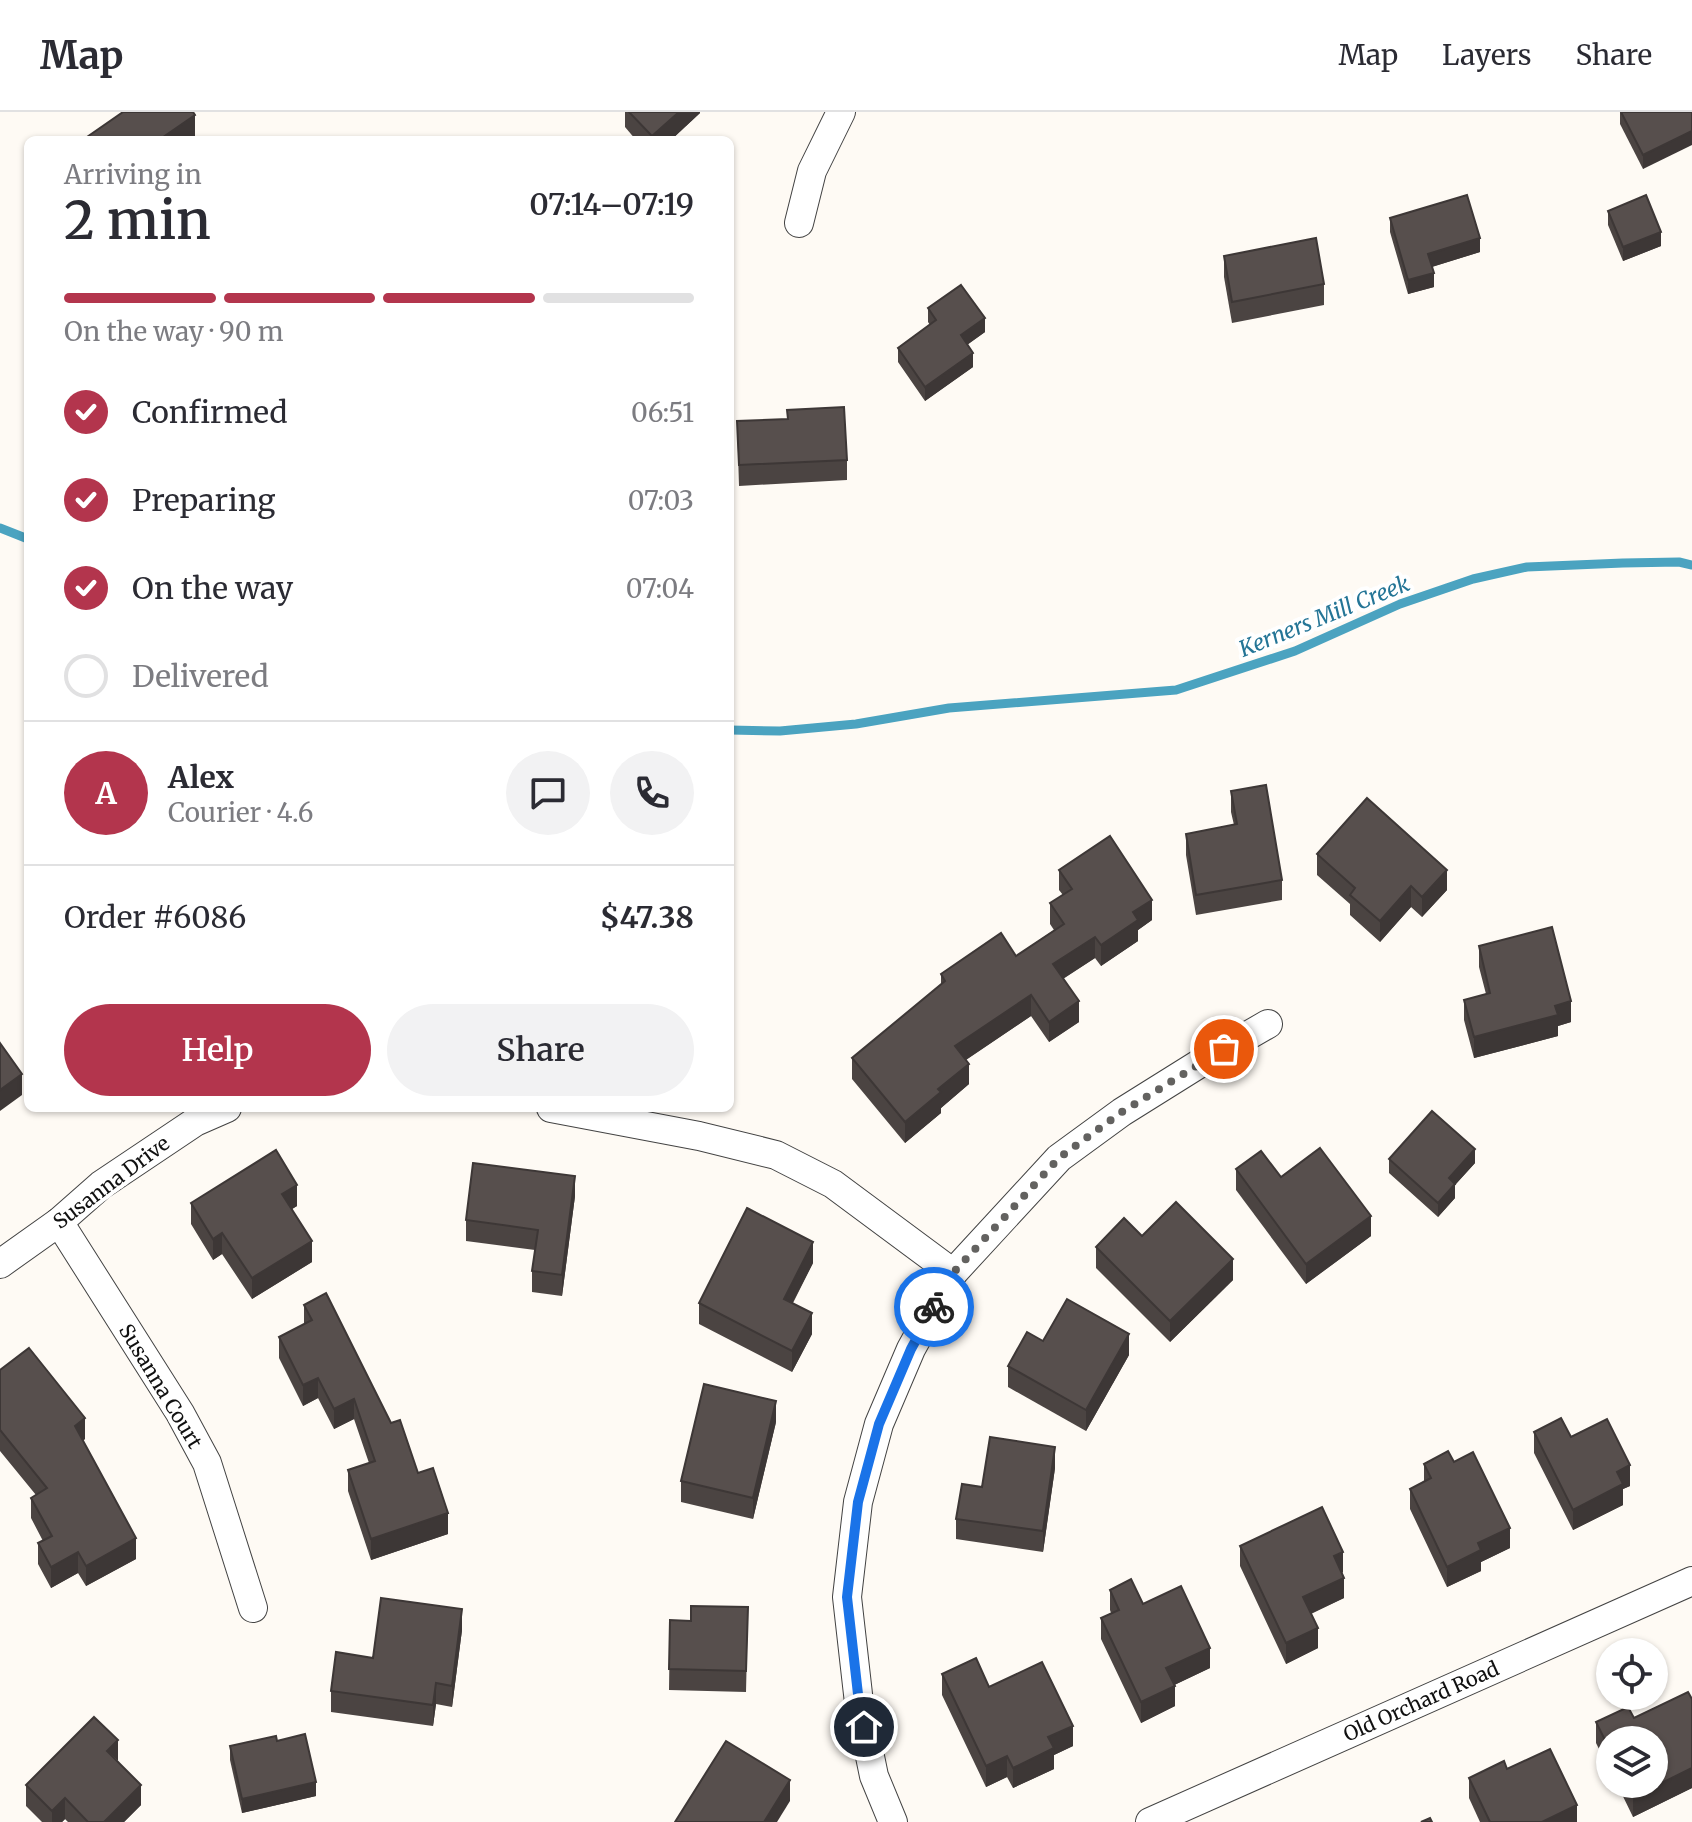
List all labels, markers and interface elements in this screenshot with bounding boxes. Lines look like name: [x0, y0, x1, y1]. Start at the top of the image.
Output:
text: Map: [40, 32, 124, 79]
text: Map: [1338, 37, 1398, 73]
text: Layers: [1442, 37, 1531, 73]
text: Share: [1575, 37, 1652, 73]
text: Arriving in: [64, 158, 202, 191]
text: 07:14–07:19: [529, 185, 694, 223]
text: 2 min: [64, 188, 211, 253]
text: On the way · 90 m: [64, 315, 284, 348]
icon: check: [64, 390, 108, 434]
text: Confirmed: [132, 393, 287, 431]
text: 06:51: [631, 396, 694, 429]
icon: check: [64, 478, 108, 522]
text: Preparing: [132, 481, 275, 519]
text: 07:03: [628, 484, 694, 517]
icon: check: [64, 566, 108, 610]
text: On the way: [132, 569, 293, 607]
water label: Kerners Mill Creek: [1234, 569, 1413, 663]
text: 07:04: [626, 572, 694, 605]
text: Delivered: [132, 657, 269, 695]
button: chat: [506, 751, 590, 835]
button: phone: [610, 751, 694, 835]
text: Alex: [168, 758, 234, 796]
text: A: [95, 774, 117, 812]
text: Courier · 4.6: [168, 796, 314, 829]
text: Order #6086: [64, 898, 246, 936]
text: $47.38: [600, 898, 694, 936]
button: Help: [64, 1004, 371, 1096]
button: Share: [387, 1004, 694, 1096]
pin: [1190, 1015, 1258, 1083]
icon: bag: [1202, 1027, 1246, 1071]
street label: Susanna Drive: [48, 1130, 174, 1234]
courier: [894, 1267, 974, 1347]
icon: bike: [912, 1285, 956, 1329]
street label: Susanna Court: [114, 1319, 208, 1453]
map controls: [1596, 1638, 1668, 1798]
button: locate: [1596, 1638, 1668, 1710]
street label: Old Orchard Road: [1339, 1655, 1503, 1747]
pin: [830, 1693, 898, 1761]
icon: home: [842, 1705, 886, 1749]
button: layers: [1596, 1726, 1668, 1798]

